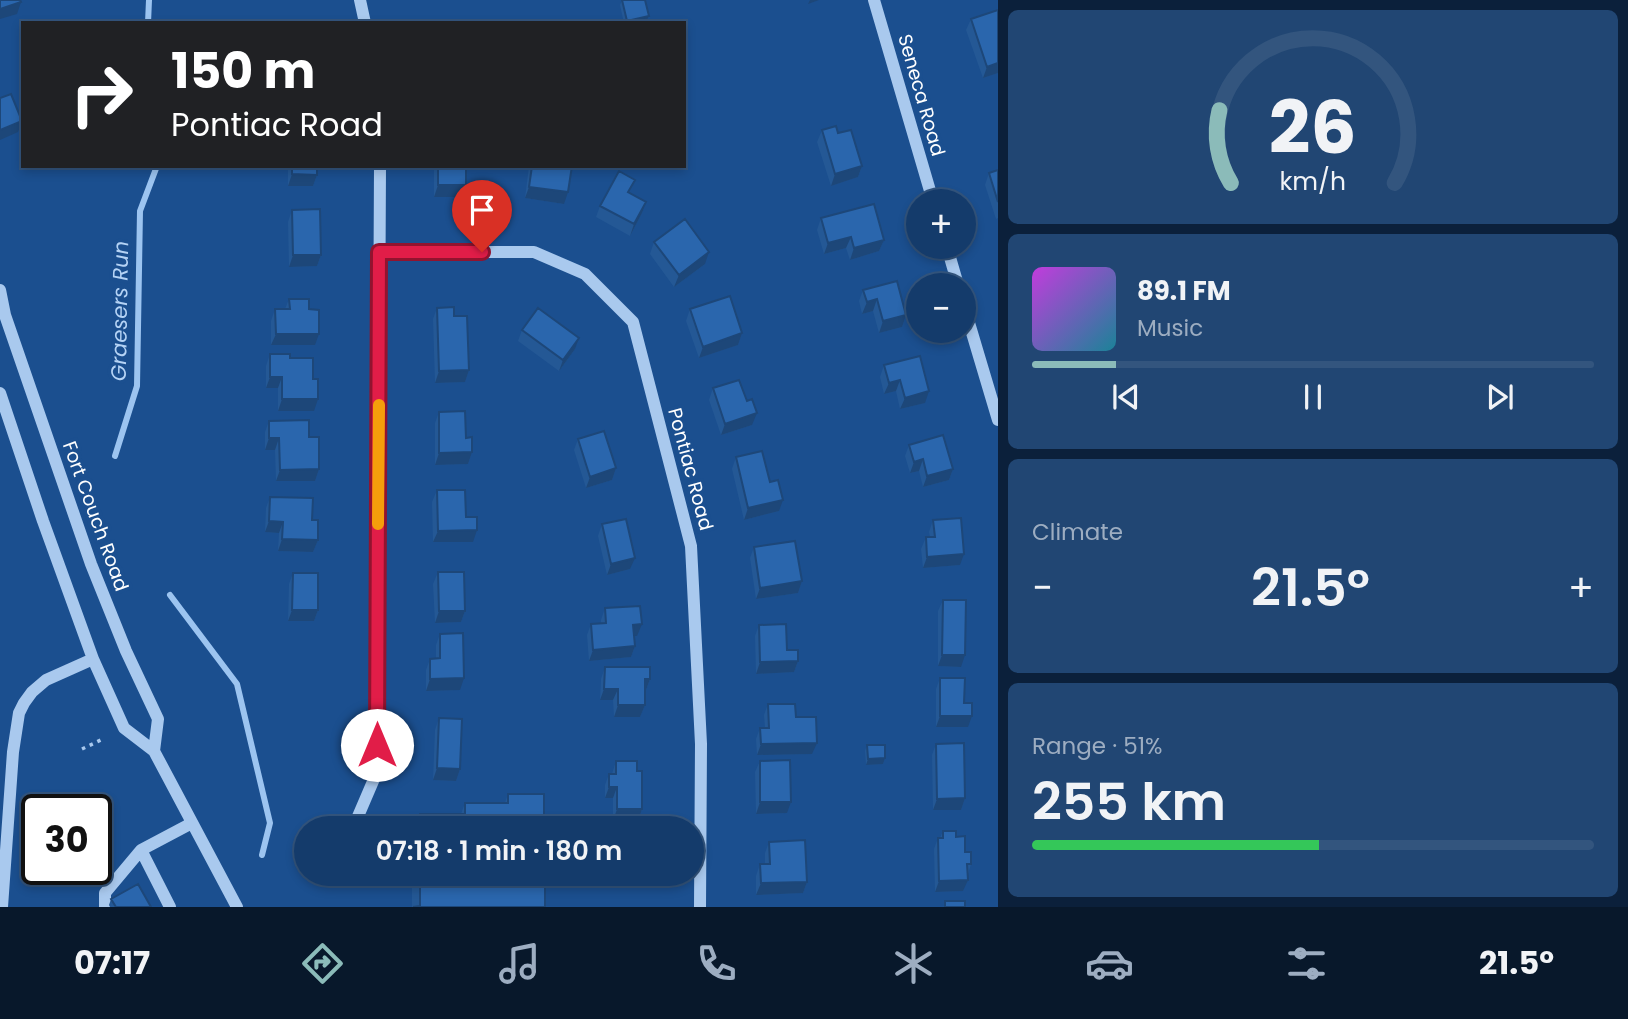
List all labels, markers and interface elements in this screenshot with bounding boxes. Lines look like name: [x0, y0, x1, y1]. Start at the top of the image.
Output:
street label: Seneca Road: [891, 31, 952, 159]
text: 150 m: [171, 37, 316, 105]
icon: right: [56, 49, 147, 140]
text: 26: [1269, 78, 1357, 179]
text: Pontiac Road: [171, 102, 383, 147]
text: km/h: [1280, 164, 1346, 199]
pin: [452, 180, 512, 252]
map controls: [906, 189, 976, 343]
button: +: [906, 189, 976, 259]
icon: arrive: [463, 191, 501, 229]
water label: Graesers Run: [104, 241, 135, 381]
button: −: [906, 273, 976, 343]
text: 89.1 FM: [1137, 273, 1231, 309]
text: Music: [1137, 312, 1203, 344]
icon: previous: [1107, 378, 1145, 416]
icon: pause: [1294, 378, 1332, 416]
icon: next: [1481, 378, 1519, 416]
street label: Pontiac Road: [661, 405, 720, 533]
street label: Fort Couch Road: [56, 437, 135, 595]
text: Climate: [1032, 516, 1123, 548]
text: 21.5°: [1251, 551, 1370, 624]
text: −: [1032, 561, 1053, 614]
text: +: [1568, 561, 1594, 614]
position arrow: [340, 708, 414, 782]
text: Range · 51%: [1032, 730, 1162, 762]
text: 255 km: [1032, 765, 1226, 838]
speed limit sign: 30: [21, 794, 112, 885]
text: 07:18 · 1 min · 180 m: [376, 833, 622, 869]
icon: directions: [298, 939, 347, 988]
icon: music: [495, 939, 544, 988]
icon: phone: [692, 939, 741, 988]
icon: climate: [889, 939, 938, 988]
icon: car: [1085, 939, 1134, 988]
icon: filters: [1282, 939, 1331, 988]
text: 07:17: [74, 940, 150, 985]
text: 21.5°: [1479, 940, 1554, 985]

